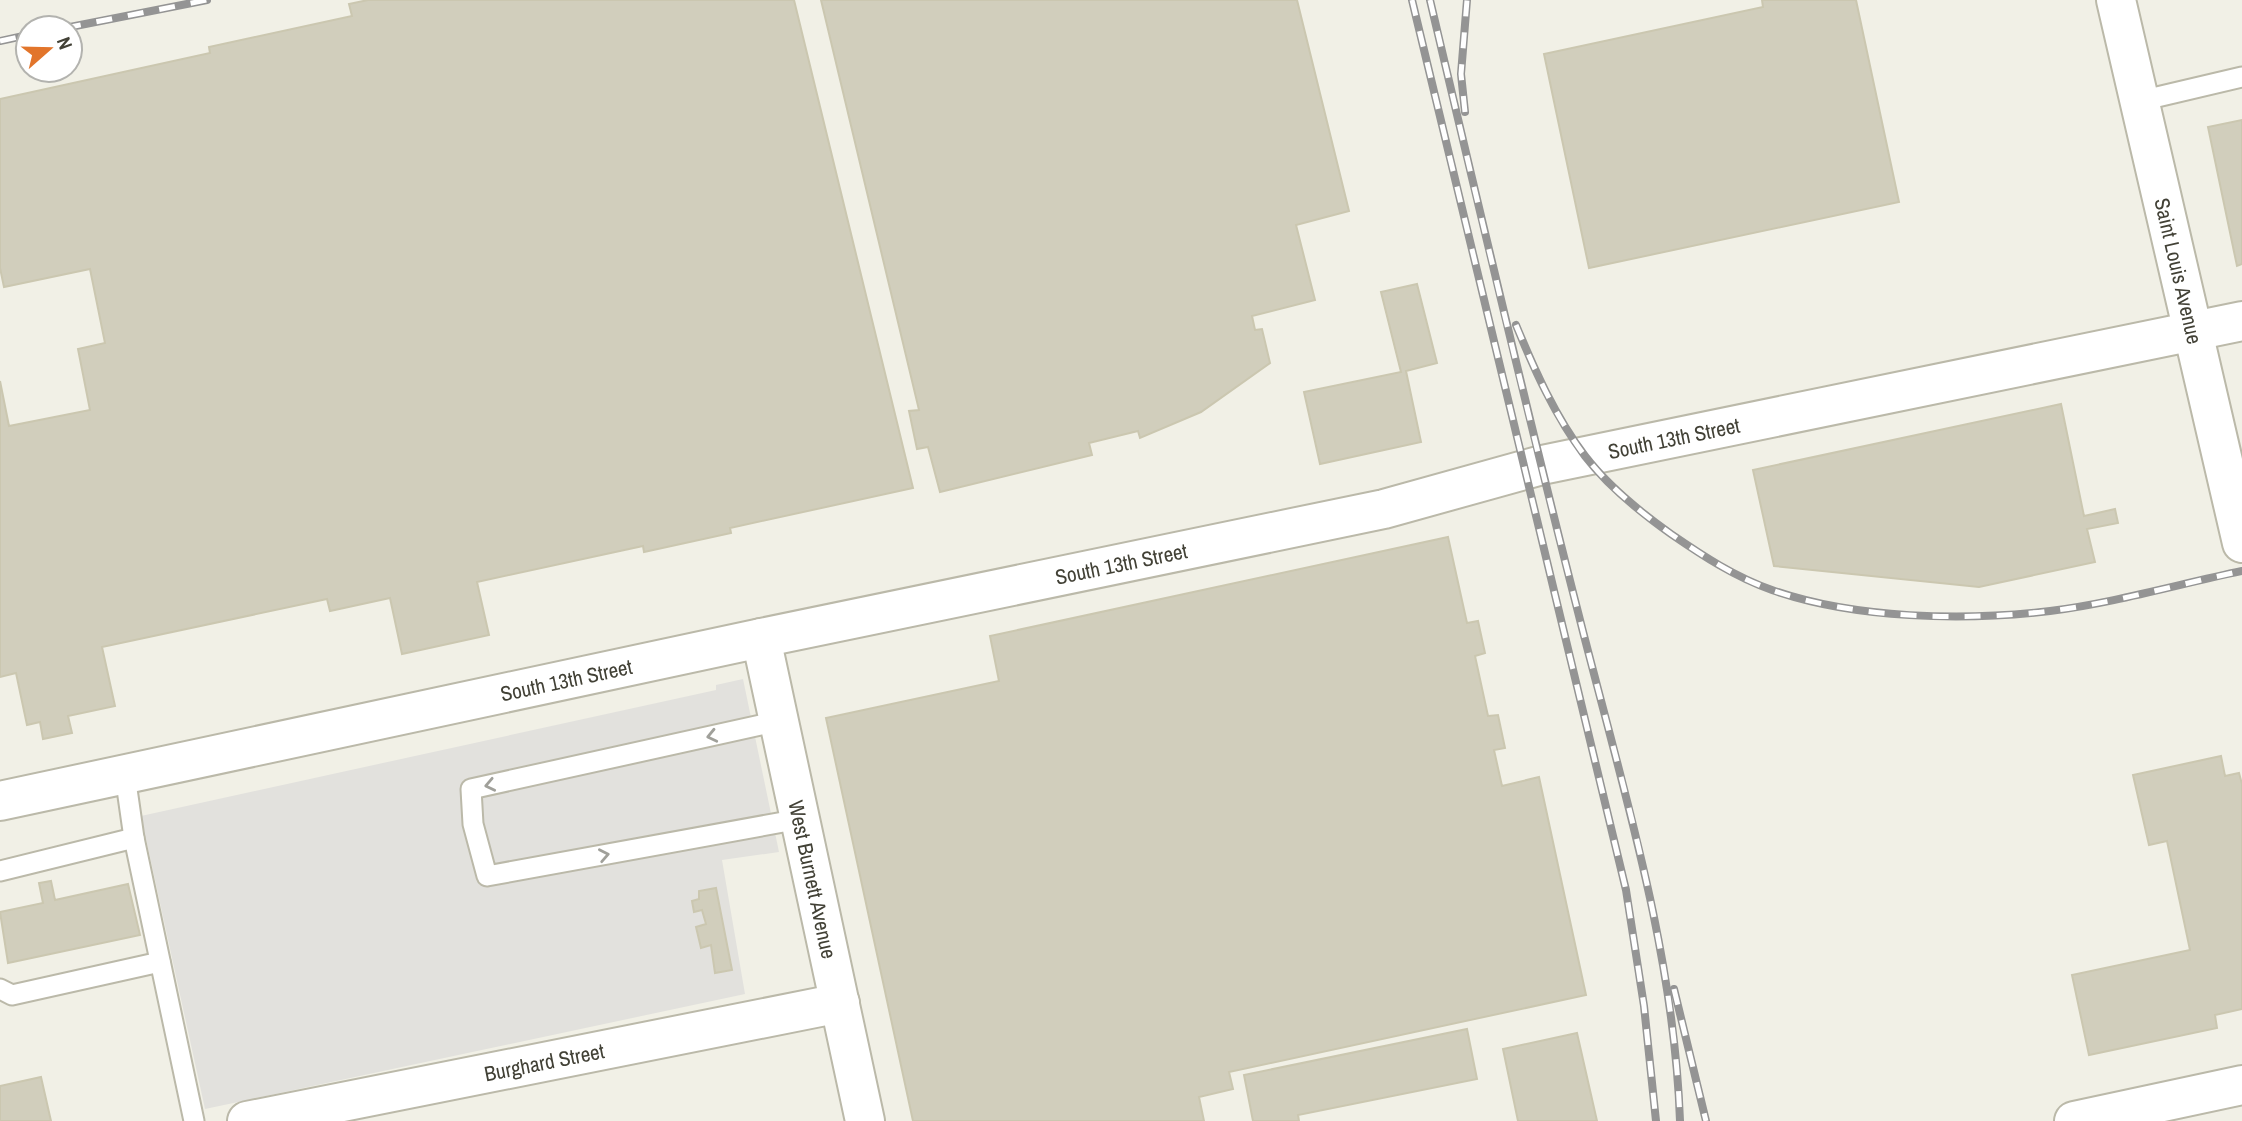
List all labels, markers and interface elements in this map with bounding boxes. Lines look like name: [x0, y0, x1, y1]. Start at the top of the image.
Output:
north arrow: [14, 14, 84, 84]
text: N: [51, 33, 79, 53]
street label: Saint Louis Avenue: [2148, 195, 2210, 347]
street label: South 13th Street: [1605, 410, 1743, 466]
street label: South 13th Street: [1052, 536, 1190, 591]
street label: South 13th Street: [498, 651, 635, 708]
one-way arrow: [706, 727, 718, 742]
one-way arrow: [484, 777, 496, 791]
street label: West Burnett Avenue: [782, 798, 844, 961]
one-way arrow: [598, 848, 610, 863]
street label: Burghard Street: [482, 1036, 607, 1088]

